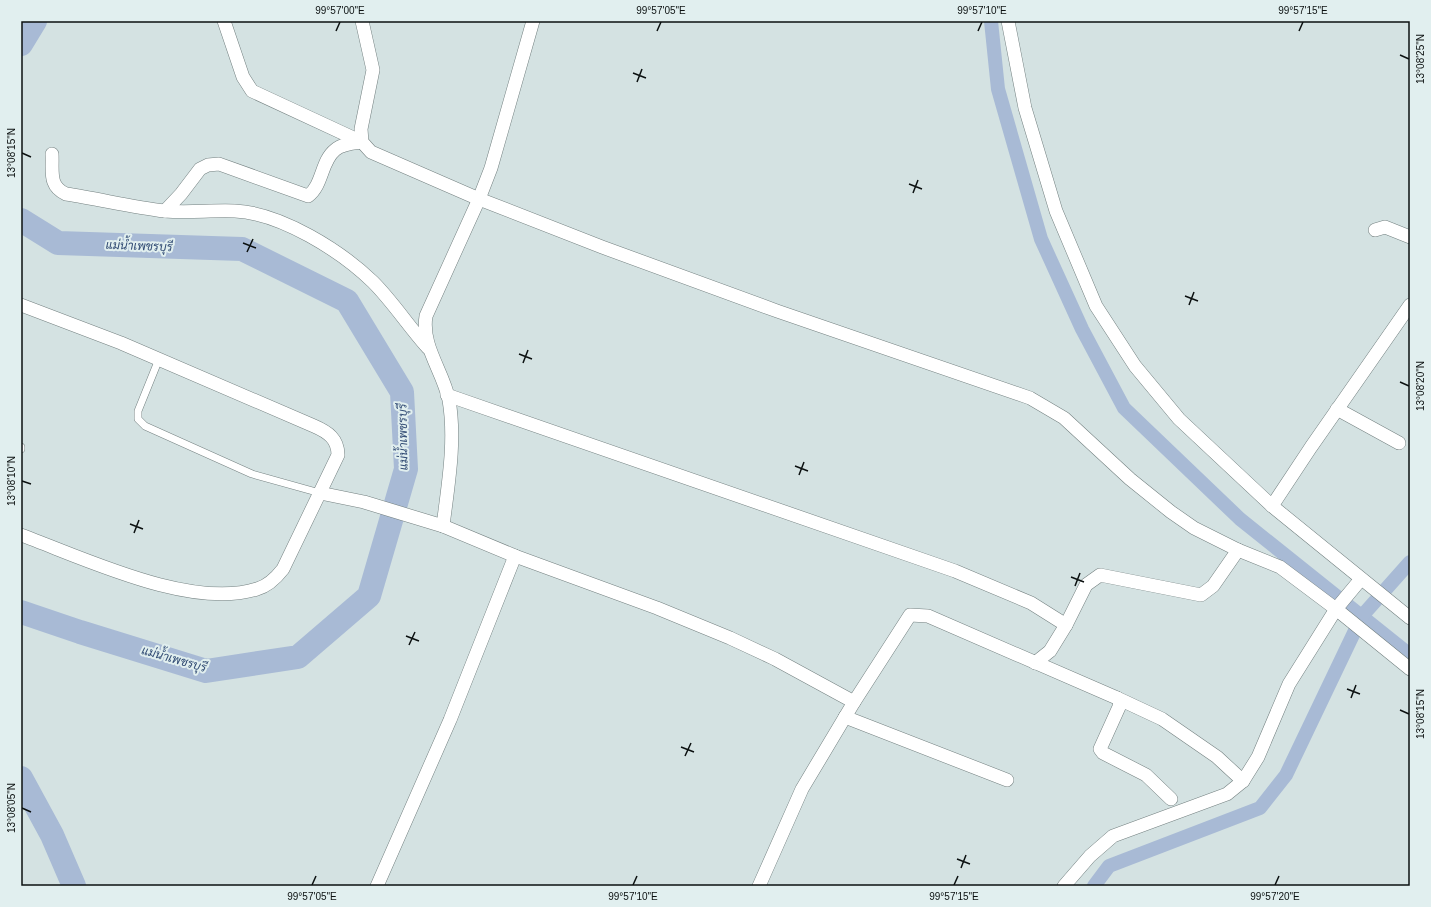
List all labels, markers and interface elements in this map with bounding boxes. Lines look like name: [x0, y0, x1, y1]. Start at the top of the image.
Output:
text: 99°57'00"E: [315, 5, 365, 16]
text: 99°57'05"E: [636, 5, 686, 16]
text: 99°57'10"E: [957, 5, 1007, 16]
text: 99°57'15"E: [1278, 5, 1328, 16]
text: 13°08'25"N: [1415, 34, 1426, 84]
text: 13°08'15"N: [6, 128, 17, 178]
water label: แม่น้ำเพชรบุรี: [105, 234, 174, 256]
text: 13°08'20"N: [1415, 361, 1426, 411]
water label: แม่น้ำเพชรบุรี: [391, 402, 413, 471]
text: 13°08'10"N: [6, 456, 17, 506]
water label: แม่น้ำเพชรบุรี: [139, 639, 210, 677]
text: 13°08'15"N: [1415, 689, 1426, 739]
text: 13°08'05"N: [6, 783, 17, 833]
text: 99°57'05"E: [287, 891, 337, 902]
text: 99°57'10"E: [608, 891, 658, 902]
text: 99°57'15"E: [929, 891, 979, 902]
text: 99°57'20"E: [1250, 891, 1300, 902]

